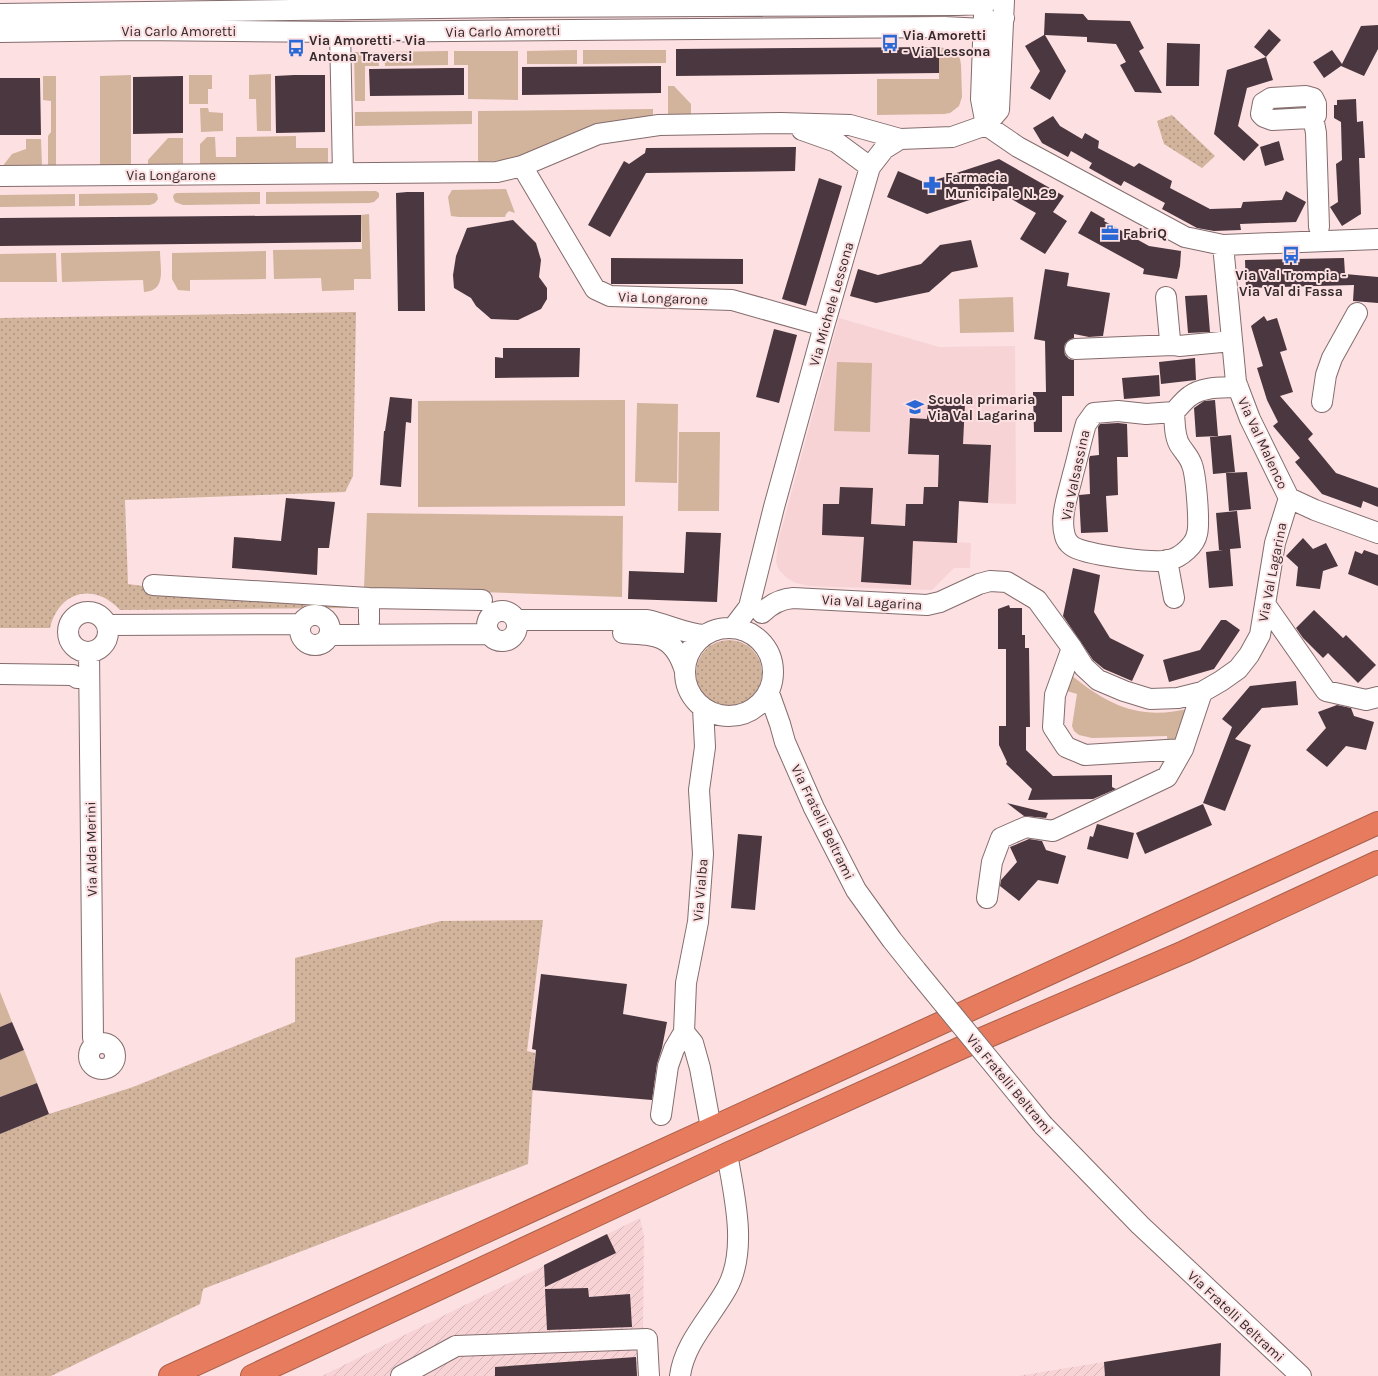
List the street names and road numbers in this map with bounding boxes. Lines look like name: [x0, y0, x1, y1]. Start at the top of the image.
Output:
street label: Via Carlo Amoretti: [445, 22, 561, 41]
street label: Via Carlo Amoretti: [121, 23, 237, 40]
street label: Via Longarone: [126, 167, 216, 184]
street label: Via Michele Lessona: [806, 240, 857, 368]
street label: Via Longarone: [618, 288, 708, 309]
street label: Via Val Malenco: [1234, 395, 1291, 492]
street label: Via Valsassina: [1058, 428, 1093, 522]
street label: Via Val Lagarina: [1255, 521, 1290, 623]
street label: Via Val Lagarina: [821, 591, 923, 614]
street label: Via Fratelli Beltrami: [787, 762, 858, 883]
street label: Via Alda Merini: [82, 801, 101, 897]
street label: Via Vialba: [689, 858, 712, 922]
street label: Via Fratelli Beltrami: [963, 1031, 1057, 1138]
street label: Via Fratelli Beltrami: [1184, 1267, 1288, 1366]

